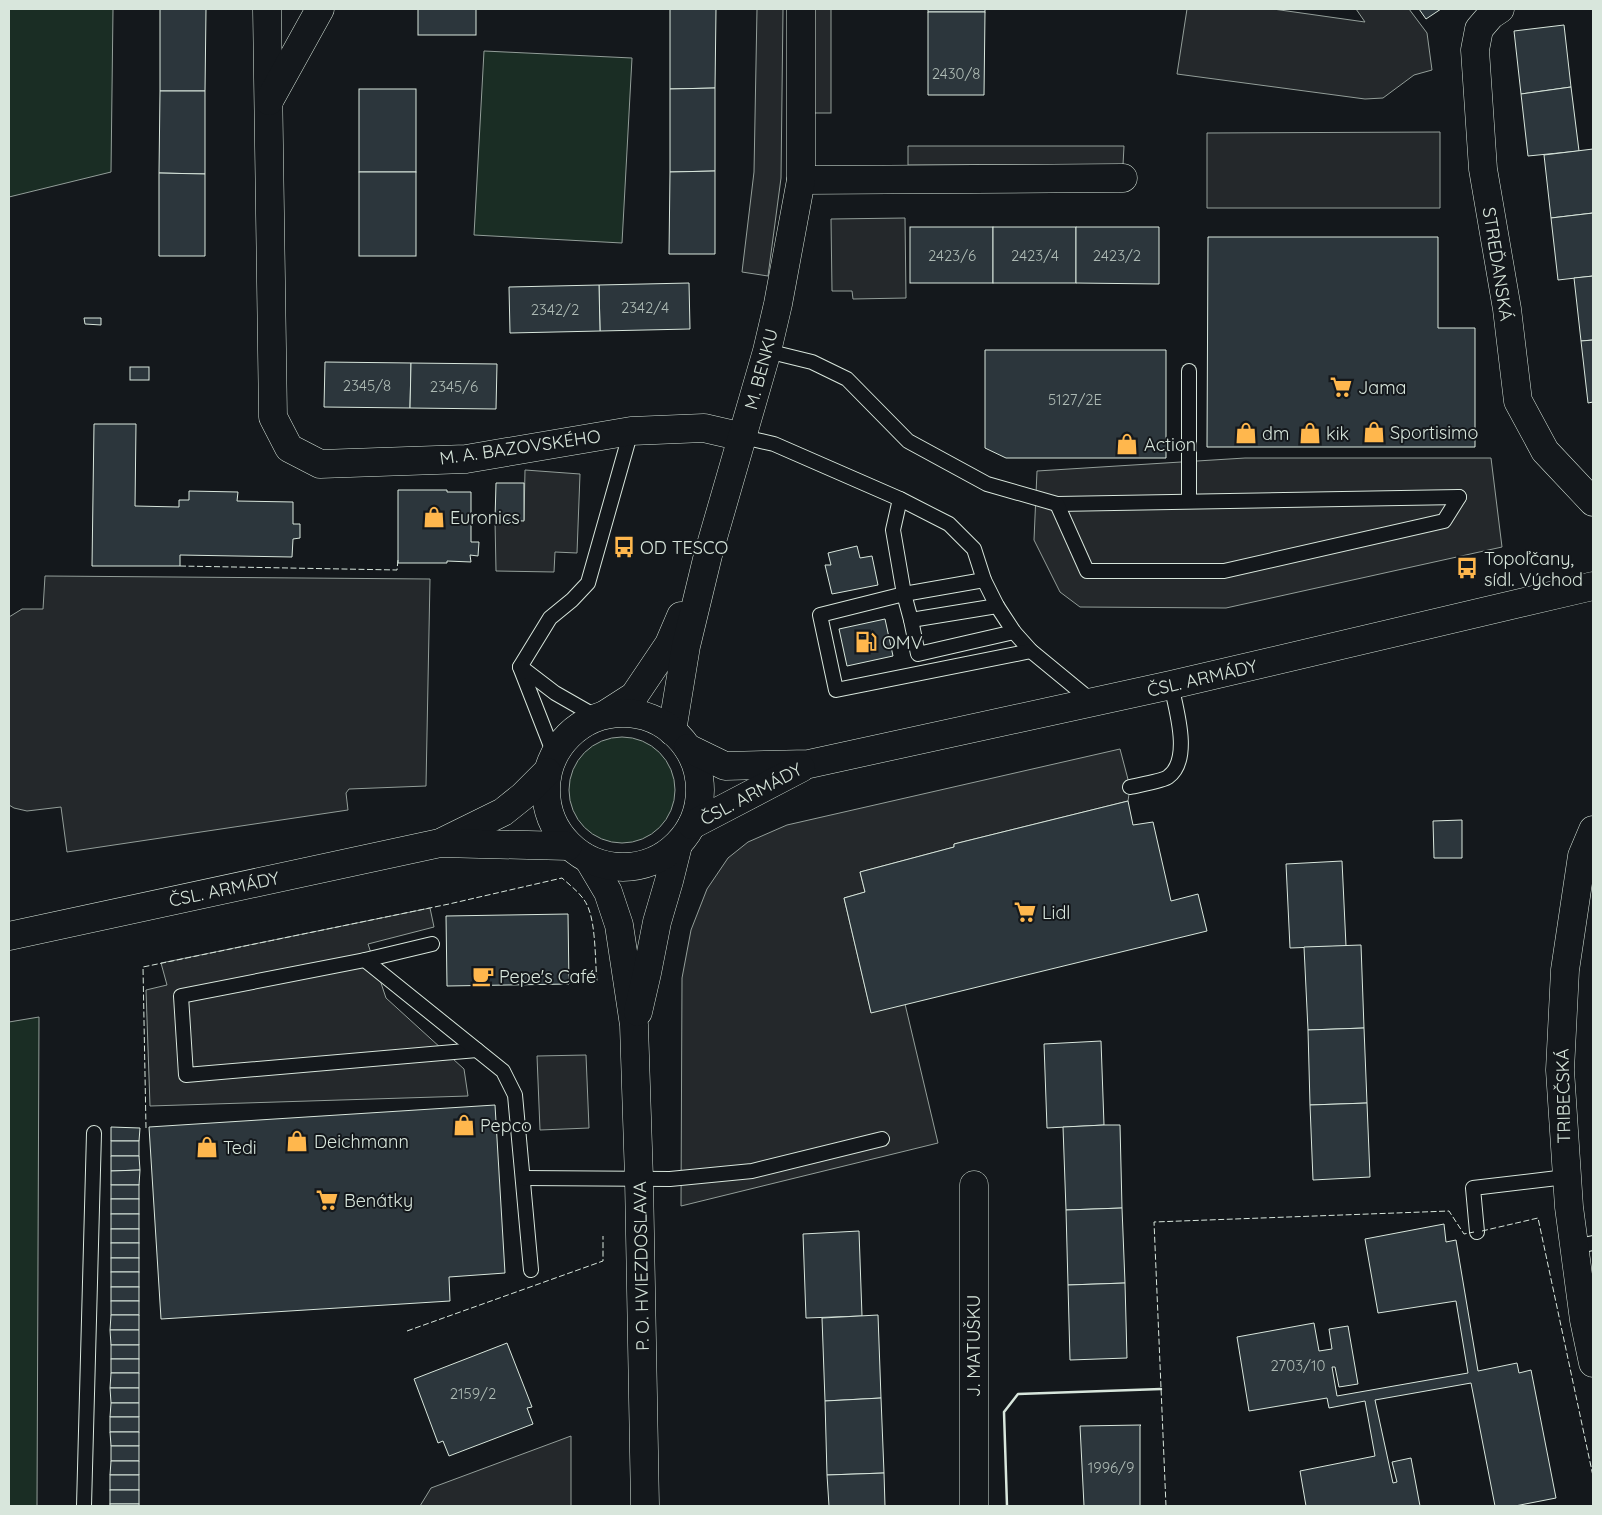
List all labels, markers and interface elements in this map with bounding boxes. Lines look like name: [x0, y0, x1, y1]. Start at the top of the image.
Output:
house number: 2430/8: [932, 64, 980, 83]
street label: STREĎANSKÁ: [1478, 205, 1518, 323]
house number: 2423/6: [928, 246, 976, 265]
house number: 2423/4: [1011, 246, 1059, 265]
house number: 2423/2: [1093, 246, 1141, 265]
house number: 2342/4: [621, 298, 669, 317]
house number: 2342/2: [531, 300, 579, 319]
street label: M. BENKU: [739, 326, 783, 412]
supermarket icon: Jama: [1328, 374, 1354, 400]
house number: 2345/8: [343, 376, 391, 395]
place label: Jama: [1358, 376, 1407, 399]
house number: 2345/6: [430, 377, 478, 396]
house number: 5127/2E: [1048, 390, 1102, 409]
shop icon: Sportisimo: [1361, 419, 1387, 445]
shop icon: dm: [1233, 420, 1259, 446]
shop icon: kik: [1297, 420, 1323, 446]
place label: Sportisimo: [1390, 421, 1478, 444]
place label: dm: [1262, 422, 1289, 445]
place label: kik: [1326, 422, 1349, 445]
street label: M. A. BAZOVSKÉHO: [438, 424, 602, 470]
shop icon: Action: [1114, 431, 1140, 457]
place label: Action: [1144, 433, 1196, 456]
shop icon: Euronics: [421, 504, 447, 530]
place label: Euronics: [450, 506, 520, 529]
bus stop icon: OD TESCO: [611, 534, 637, 560]
place label: OD TESCO: [640, 536, 728, 559]
place label: Topoľčany, sídl. Východ: [1484, 547, 1583, 591]
bus stop icon: Topoľčany, sídl. Východ: [1454, 555, 1480, 581]
fuel station icon: OMV: [853, 629, 879, 655]
place label: OMV: [882, 631, 923, 654]
street label: ČSL. ARMÁDY: [1145, 654, 1259, 702]
street label: ČSL. ARMÁDY: [696, 757, 806, 831]
street label: ČSL. ARMÁDY: [167, 866, 281, 912]
supermarket icon: Lidl: [1012, 899, 1038, 925]
place label: Lidl: [1042, 901, 1070, 924]
cafe icon: Pepe's Café: [470, 963, 496, 989]
place label: Pepe's Café: [499, 965, 596, 988]
street label: TRIBEČSKÁ: [1551, 1048, 1575, 1144]
shop icon: Pepco: [451, 1112, 477, 1138]
place label: Pepco: [480, 1114, 532, 1137]
shop icon: Deichmann: [284, 1128, 310, 1154]
place label: Deichmann: [314, 1130, 409, 1153]
shop icon: Tedi: [194, 1134, 220, 1160]
place label: Tedi: [223, 1136, 257, 1159]
street label: P. O. HVIEZDOSLAVA: [628, 1181, 654, 1351]
supermarket icon: Benátky: [314, 1187, 340, 1213]
place label: Benátky: [344, 1189, 413, 1212]
street label: J. MATUŠKU: [962, 1295, 985, 1397]
house number: 2703/10: [1271, 1356, 1325, 1375]
house number: 2159/2: [450, 1384, 496, 1403]
house number: 1996/9: [1088, 1458, 1134, 1477]

